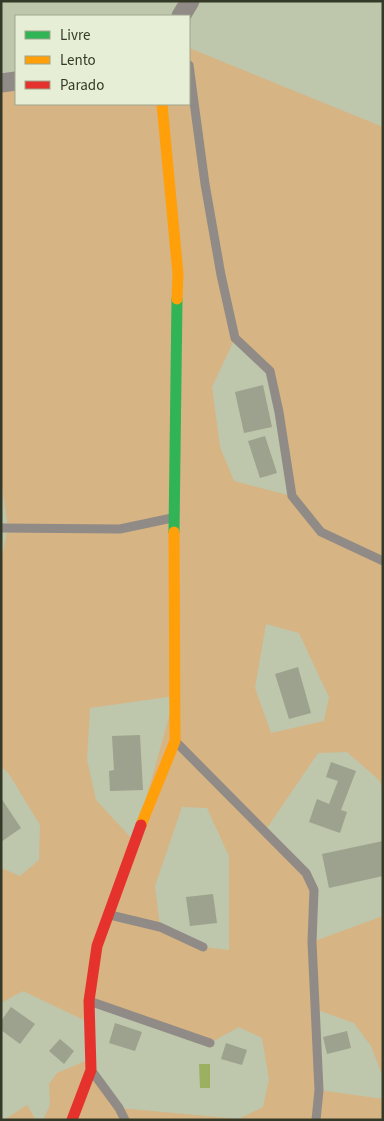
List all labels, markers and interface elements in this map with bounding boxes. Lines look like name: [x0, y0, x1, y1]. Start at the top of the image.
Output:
legend: [15, 15, 190, 105]
text: Livre: [60, 25, 90, 46]
text: Lento: [60, 50, 96, 71]
text: Parado: [60, 75, 104, 96]

